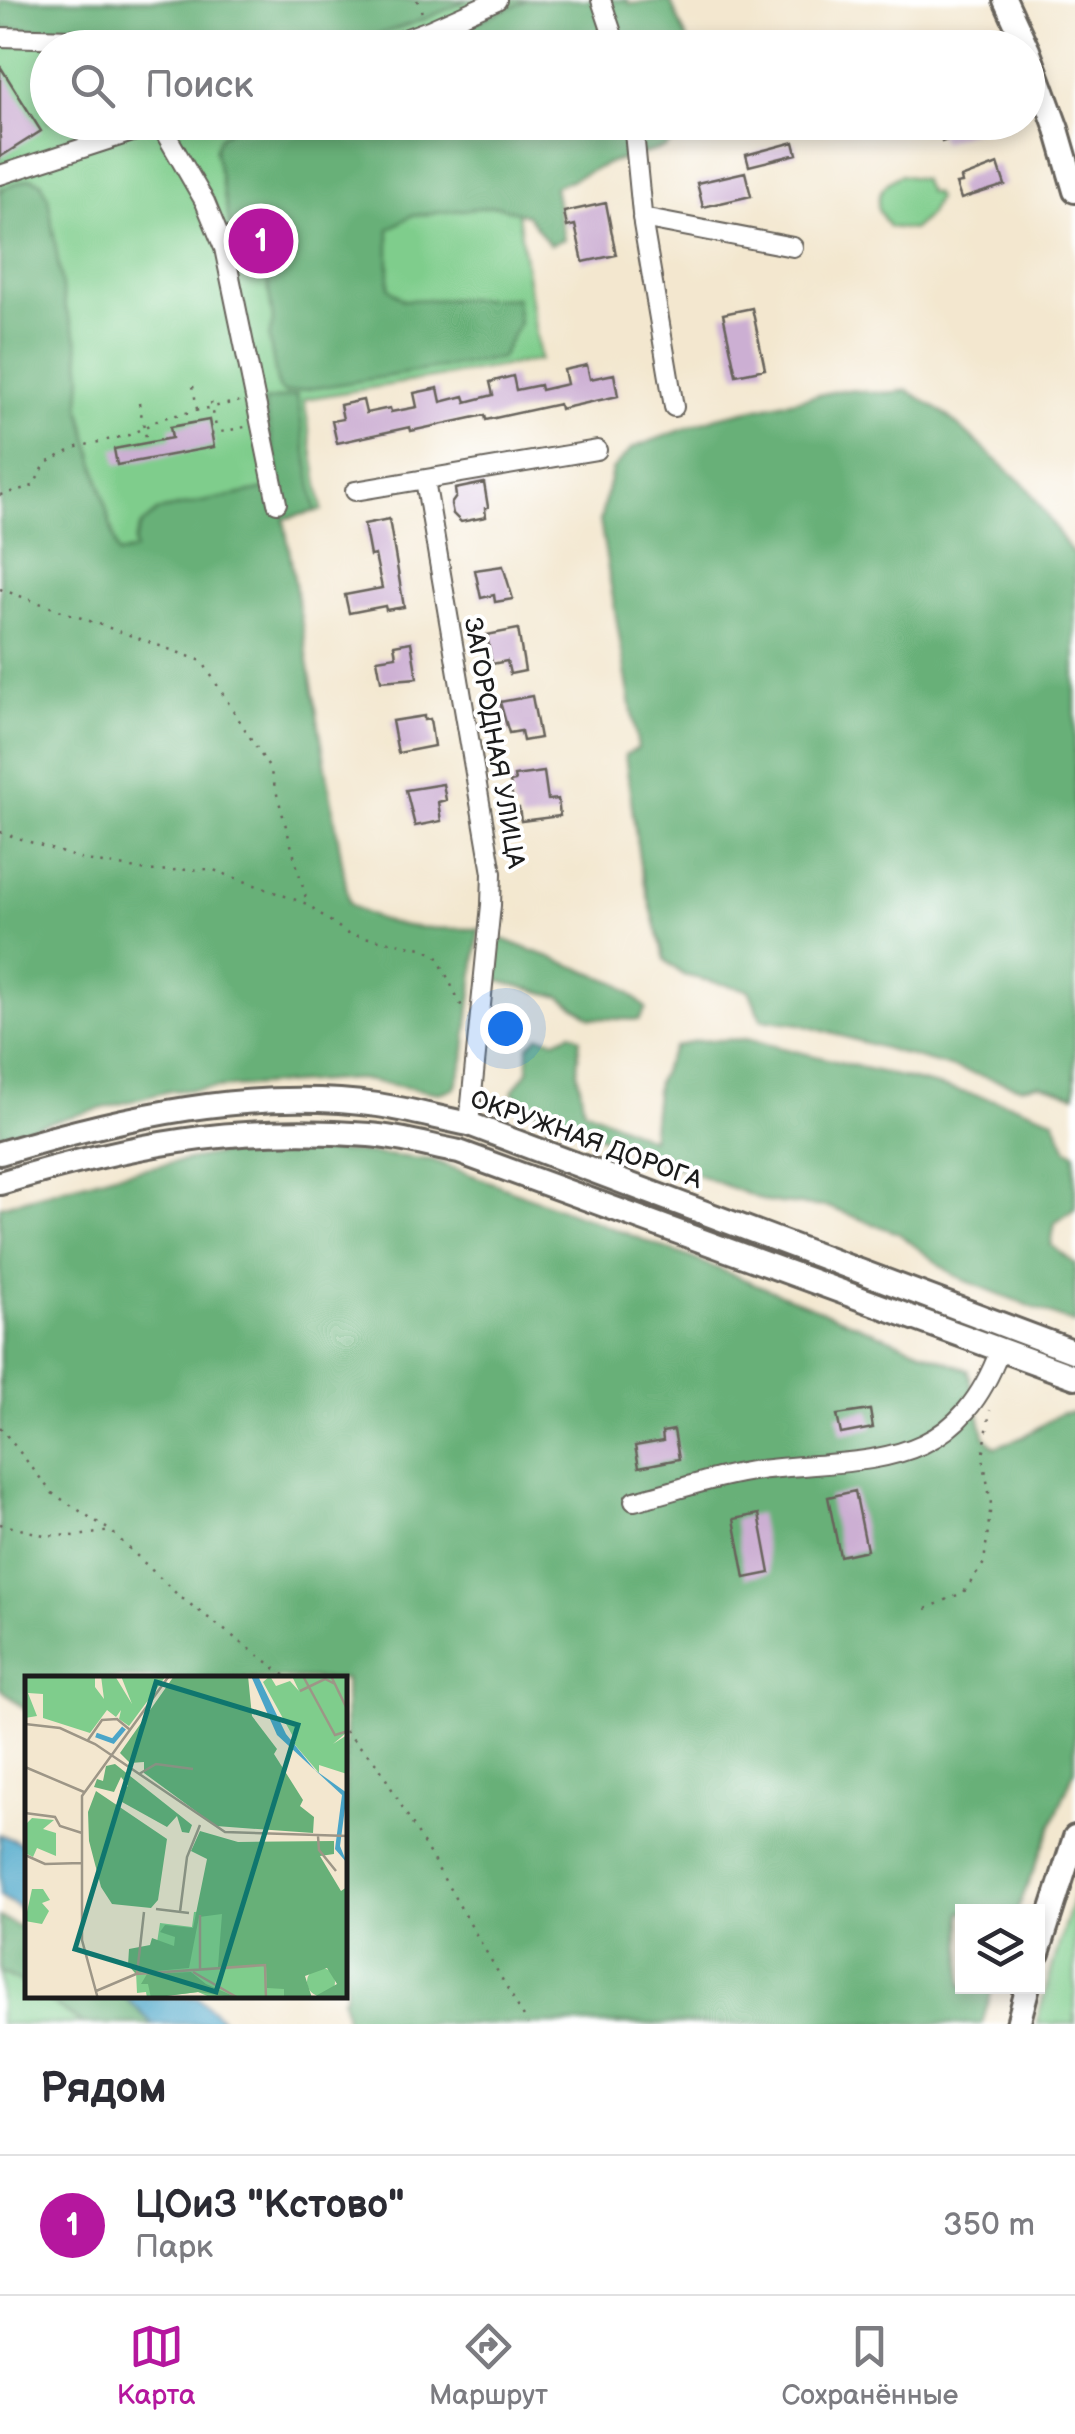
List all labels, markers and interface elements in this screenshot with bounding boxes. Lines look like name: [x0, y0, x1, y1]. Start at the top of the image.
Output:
search box: [30, 30, 1045, 140]
icon: search: [65, 58, 120, 113]
text: Поиск: [145, 63, 253, 108]
pin: 1: [228, 204, 294, 278]
street label: ЗАГОРОДНАЯ УЛИЦА: [457, 615, 531, 872]
your location: [480, 1003, 531, 1054]
street label: ОКРУЖНАЯ ДОРОГА: [466, 1084, 707, 1197]
inset map: [25, 1676, 348, 1999]
map controls: [955, 1904, 1045, 1994]
button: layers: [955, 1904, 1045, 1994]
text: Рядом: [40, 2064, 167, 2115]
text: ЦОиЗ "Кстово": [135, 2183, 405, 2228]
text: 1: [66, 2206, 79, 2245]
text: 350 m: [943, 2206, 1035, 2245]
text: Парк: [135, 2228, 213, 2267]
tab: Карта: [117, 2319, 196, 2412]
tab: Маршрут: [429, 2319, 548, 2412]
tab: Сохранённые: [781, 2319, 958, 2412]

